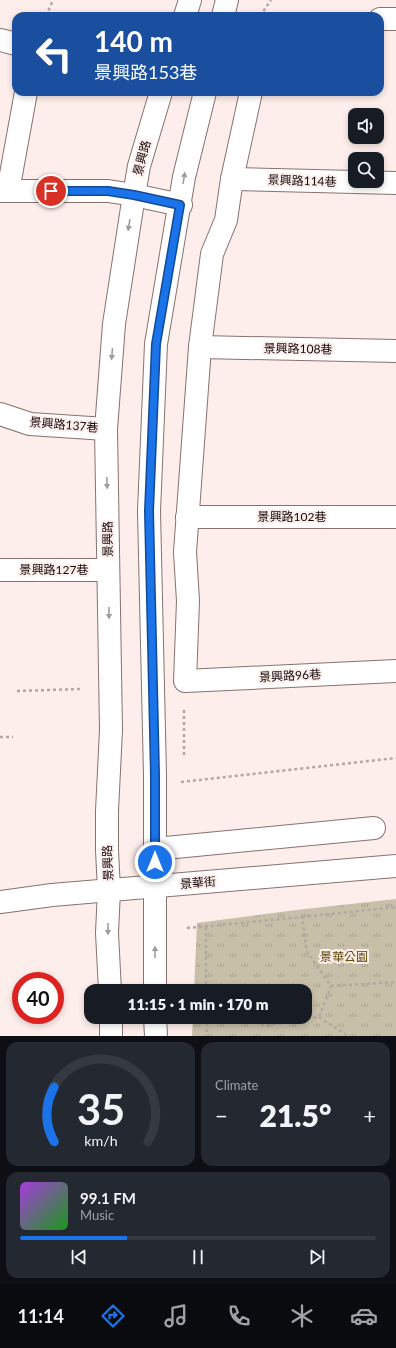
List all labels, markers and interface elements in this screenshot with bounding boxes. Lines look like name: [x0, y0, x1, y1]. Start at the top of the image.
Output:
text: 140 m: [94, 24, 173, 58]
icon: left: [28, 28, 80, 80]
text: 景興路153巷: [94, 61, 197, 83]
map controls: [348, 108, 384, 188]
button: sound: [348, 108, 384, 144]
street label: 景興路: [130, 139, 153, 177]
button: search: [348, 152, 384, 188]
one-way arrow: [182, 172, 188, 184]
street label: 景興路114巷: [267, 172, 337, 189]
pin: [34, 174, 68, 208]
icon: arrive: [40, 180, 62, 202]
one-way arrow: [126, 219, 132, 231]
street label: 景興路108巷: [263, 340, 333, 357]
one-way arrow: [108, 348, 115, 360]
street label: 景興路137巷: [29, 414, 99, 435]
one-way arrow: [103, 477, 110, 489]
street label: 景興路102巷: [258, 509, 326, 524]
street label: 景興路: [100, 521, 115, 557]
street label: 景興路127巷: [20, 562, 88, 577]
one-way arrow: [106, 607, 112, 620]
street label: 景興路96巷: [259, 666, 321, 685]
position arrow: [134, 841, 176, 883]
street label: 景興路: [99, 845, 116, 881]
street label: 景華街: [179, 873, 217, 892]
one-way arrow: [105, 923, 111, 936]
one-way arrow: [152, 945, 158, 958]
park label: 景華公園: [320, 949, 368, 964]
speed limit sign: 40: [12, 972, 64, 1024]
text: 11:15 · 1 min · 170 m: [127, 995, 269, 1013]
text: Climate: [215, 1077, 258, 1093]
text: 35: [76, 1084, 125, 1134]
text: 21.5°: [260, 1097, 331, 1133]
text: −: [215, 1102, 228, 1129]
text: +: [363, 1102, 376, 1129]
text: km/h: [84, 1132, 117, 1149]
text: 99.1 FM: [80, 1189, 136, 1207]
text: Music: [80, 1207, 114, 1223]
icon: previous: [68, 1246, 90, 1268]
icon: pause: [187, 1246, 209, 1268]
icon: next: [306, 1246, 328, 1268]
icon: directions: [99, 1302, 127, 1330]
icon: music: [162, 1302, 190, 1330]
icon: phone: [225, 1302, 253, 1330]
icon: climate: [288, 1302, 316, 1330]
icon: car: [350, 1302, 378, 1330]
text: 11:14: [17, 1305, 64, 1327]

